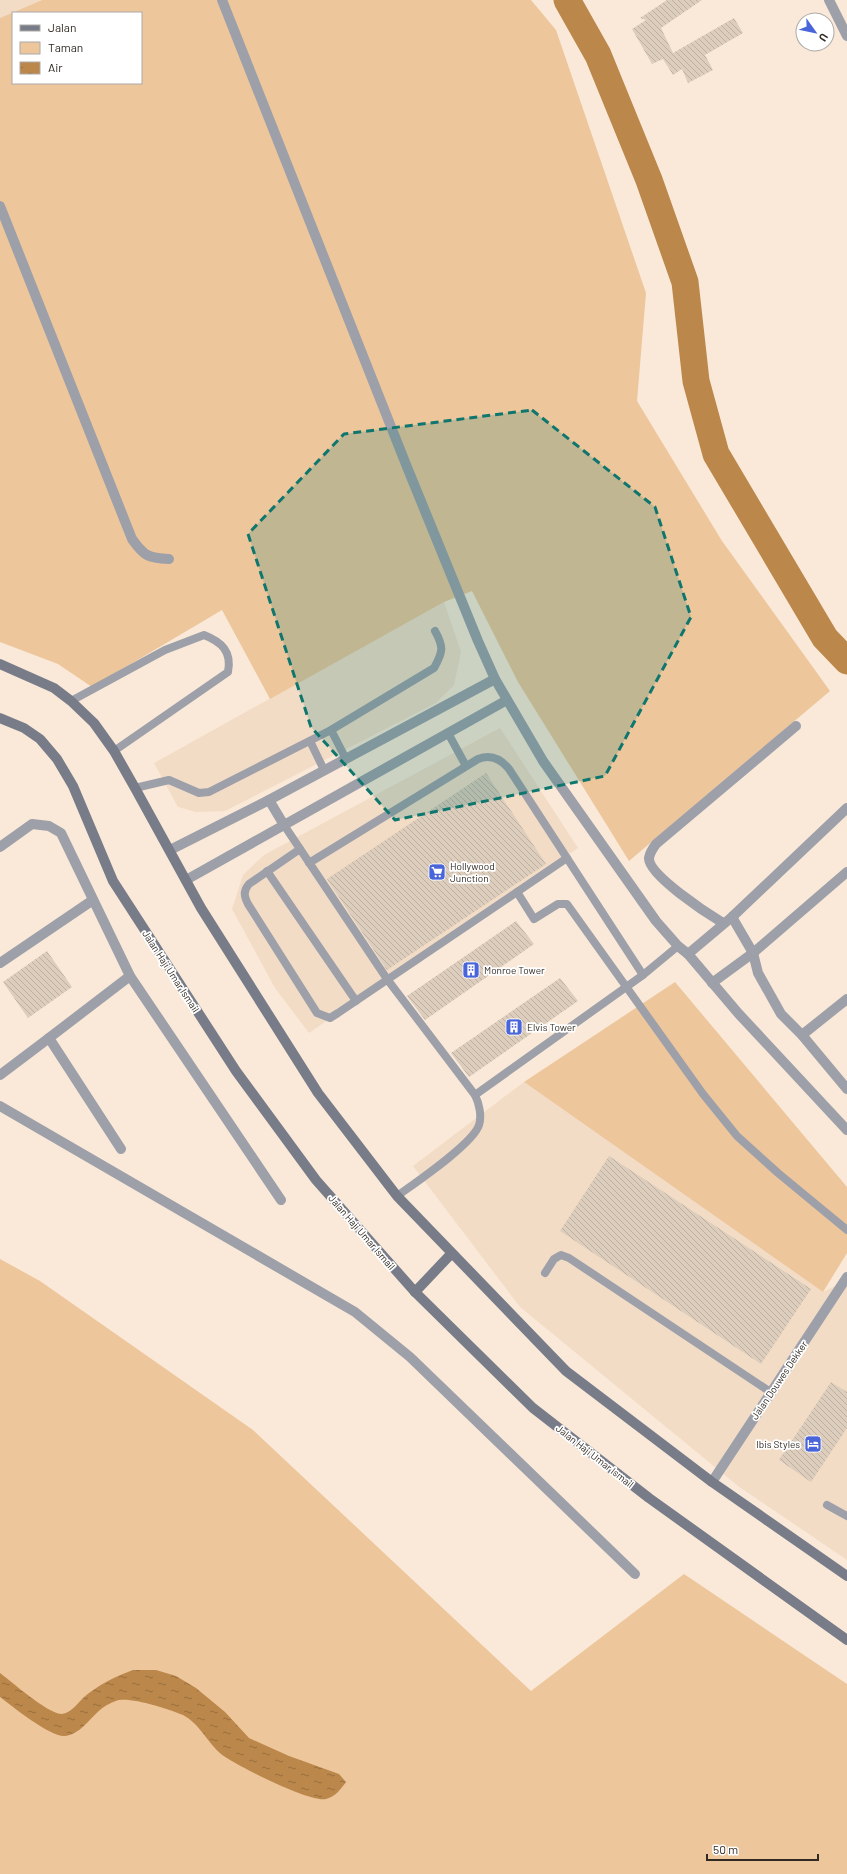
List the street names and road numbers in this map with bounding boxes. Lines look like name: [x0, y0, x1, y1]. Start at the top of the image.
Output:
street label: Jalan Haji Umar Ismail: [140, 928, 202, 1014]
street label: Jalan Haji Umar Ismail: [326, 1192, 398, 1272]
street label: Jalan Douwes Dekker: [748, 1338, 810, 1422]
street label: Jalan Haji Umar Ismail: [554, 1422, 636, 1490]

